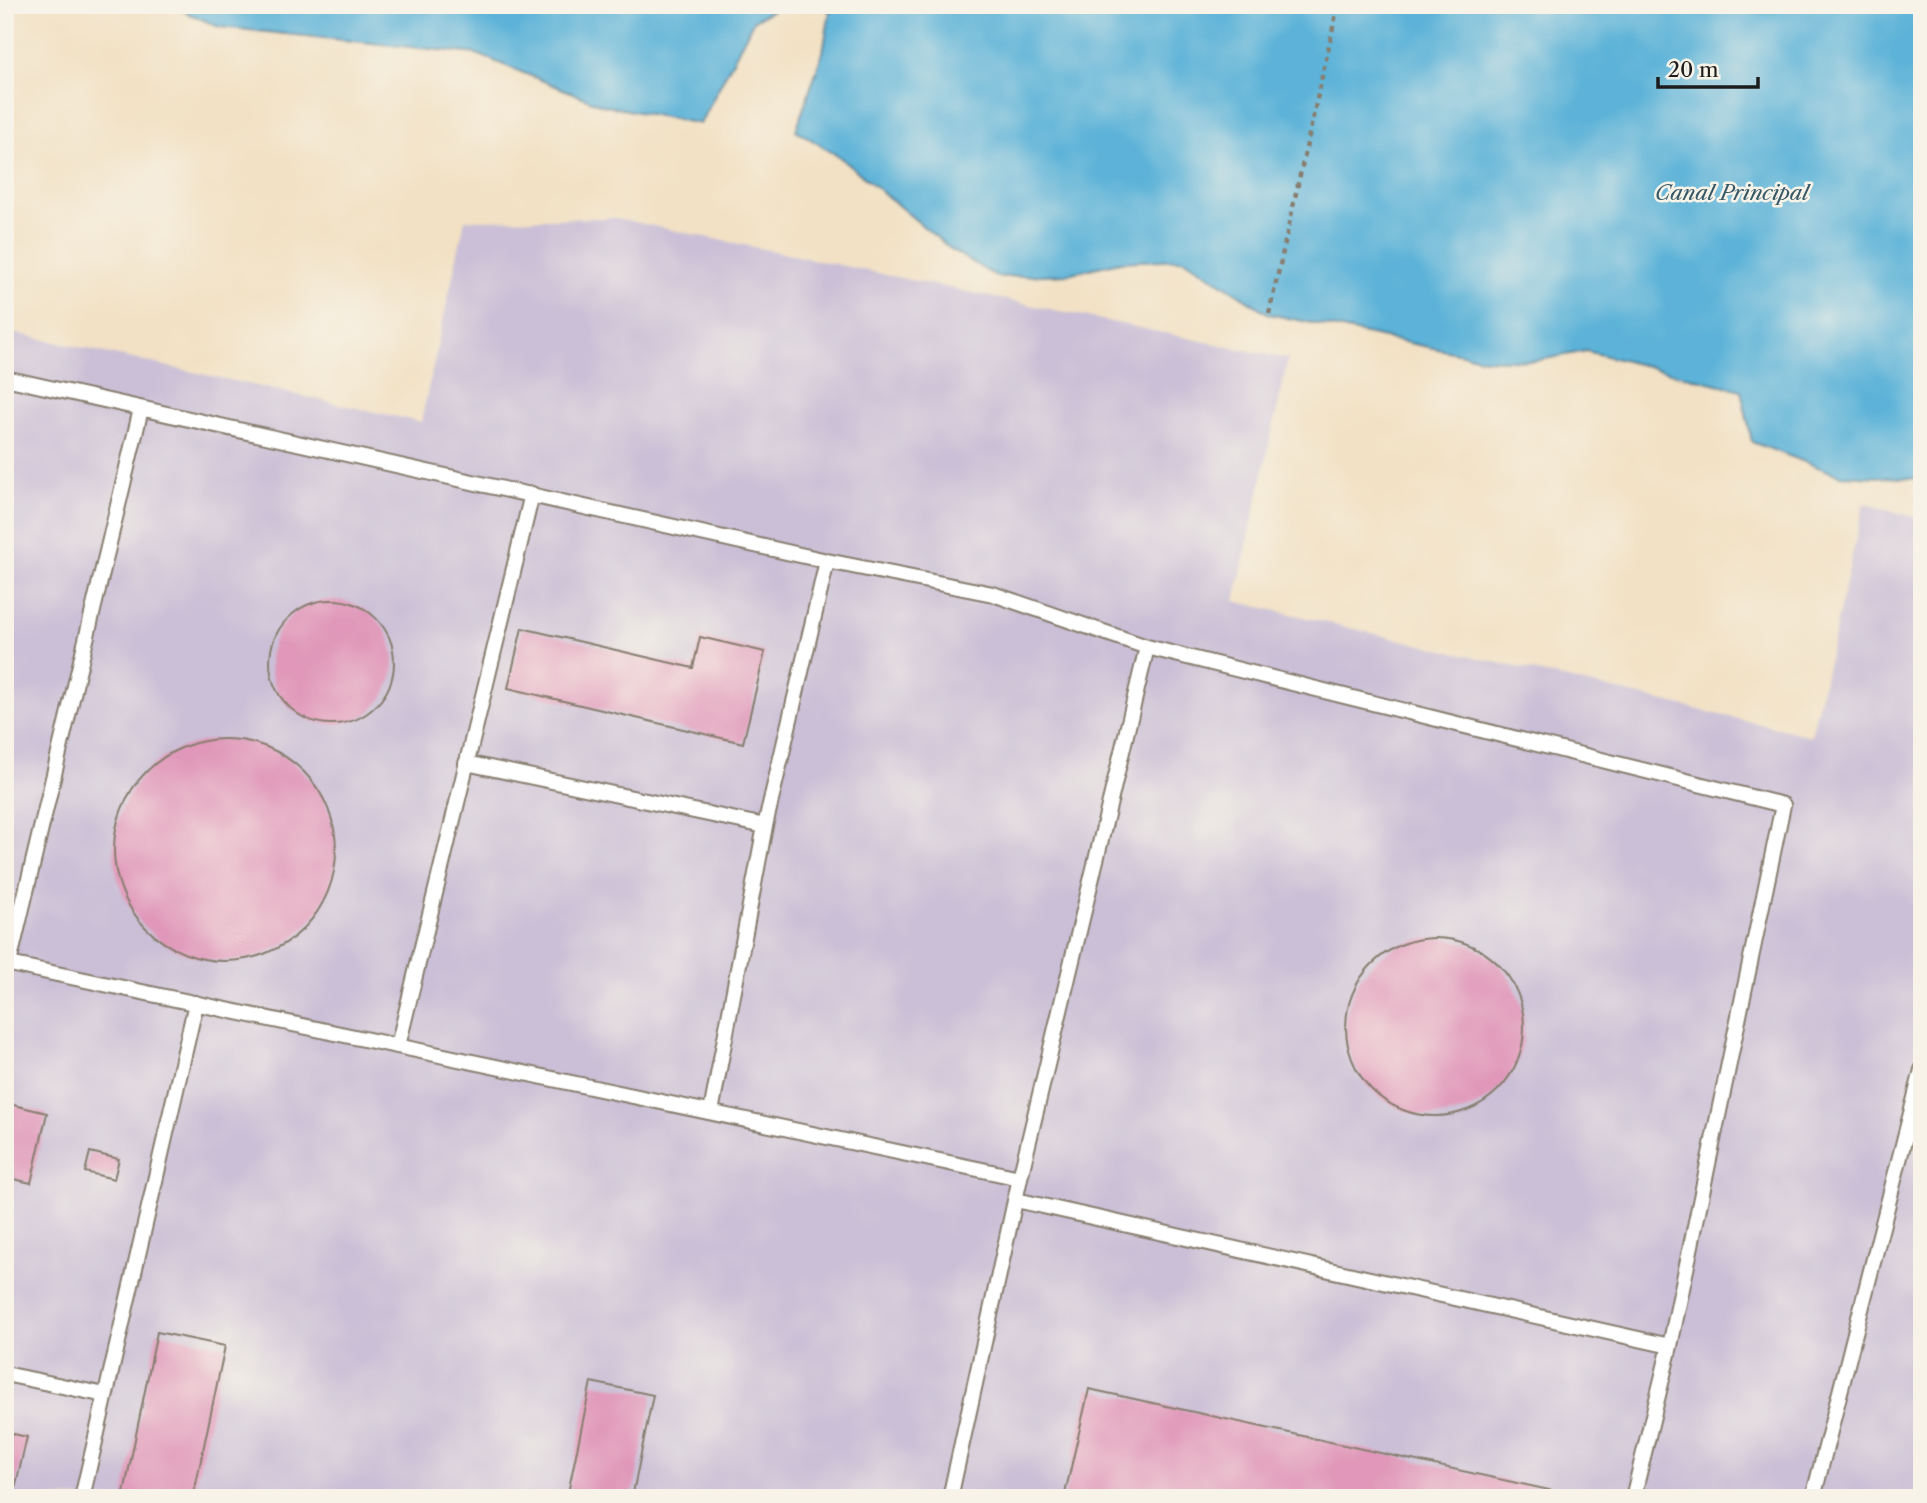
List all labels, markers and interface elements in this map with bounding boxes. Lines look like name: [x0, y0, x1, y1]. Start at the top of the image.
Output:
scale bar: [1658, 46, 1757, 90]
text: 20 m: [1668, 57, 1719, 82]
water label: Canal Principal: [1655, 180, 1811, 205]

